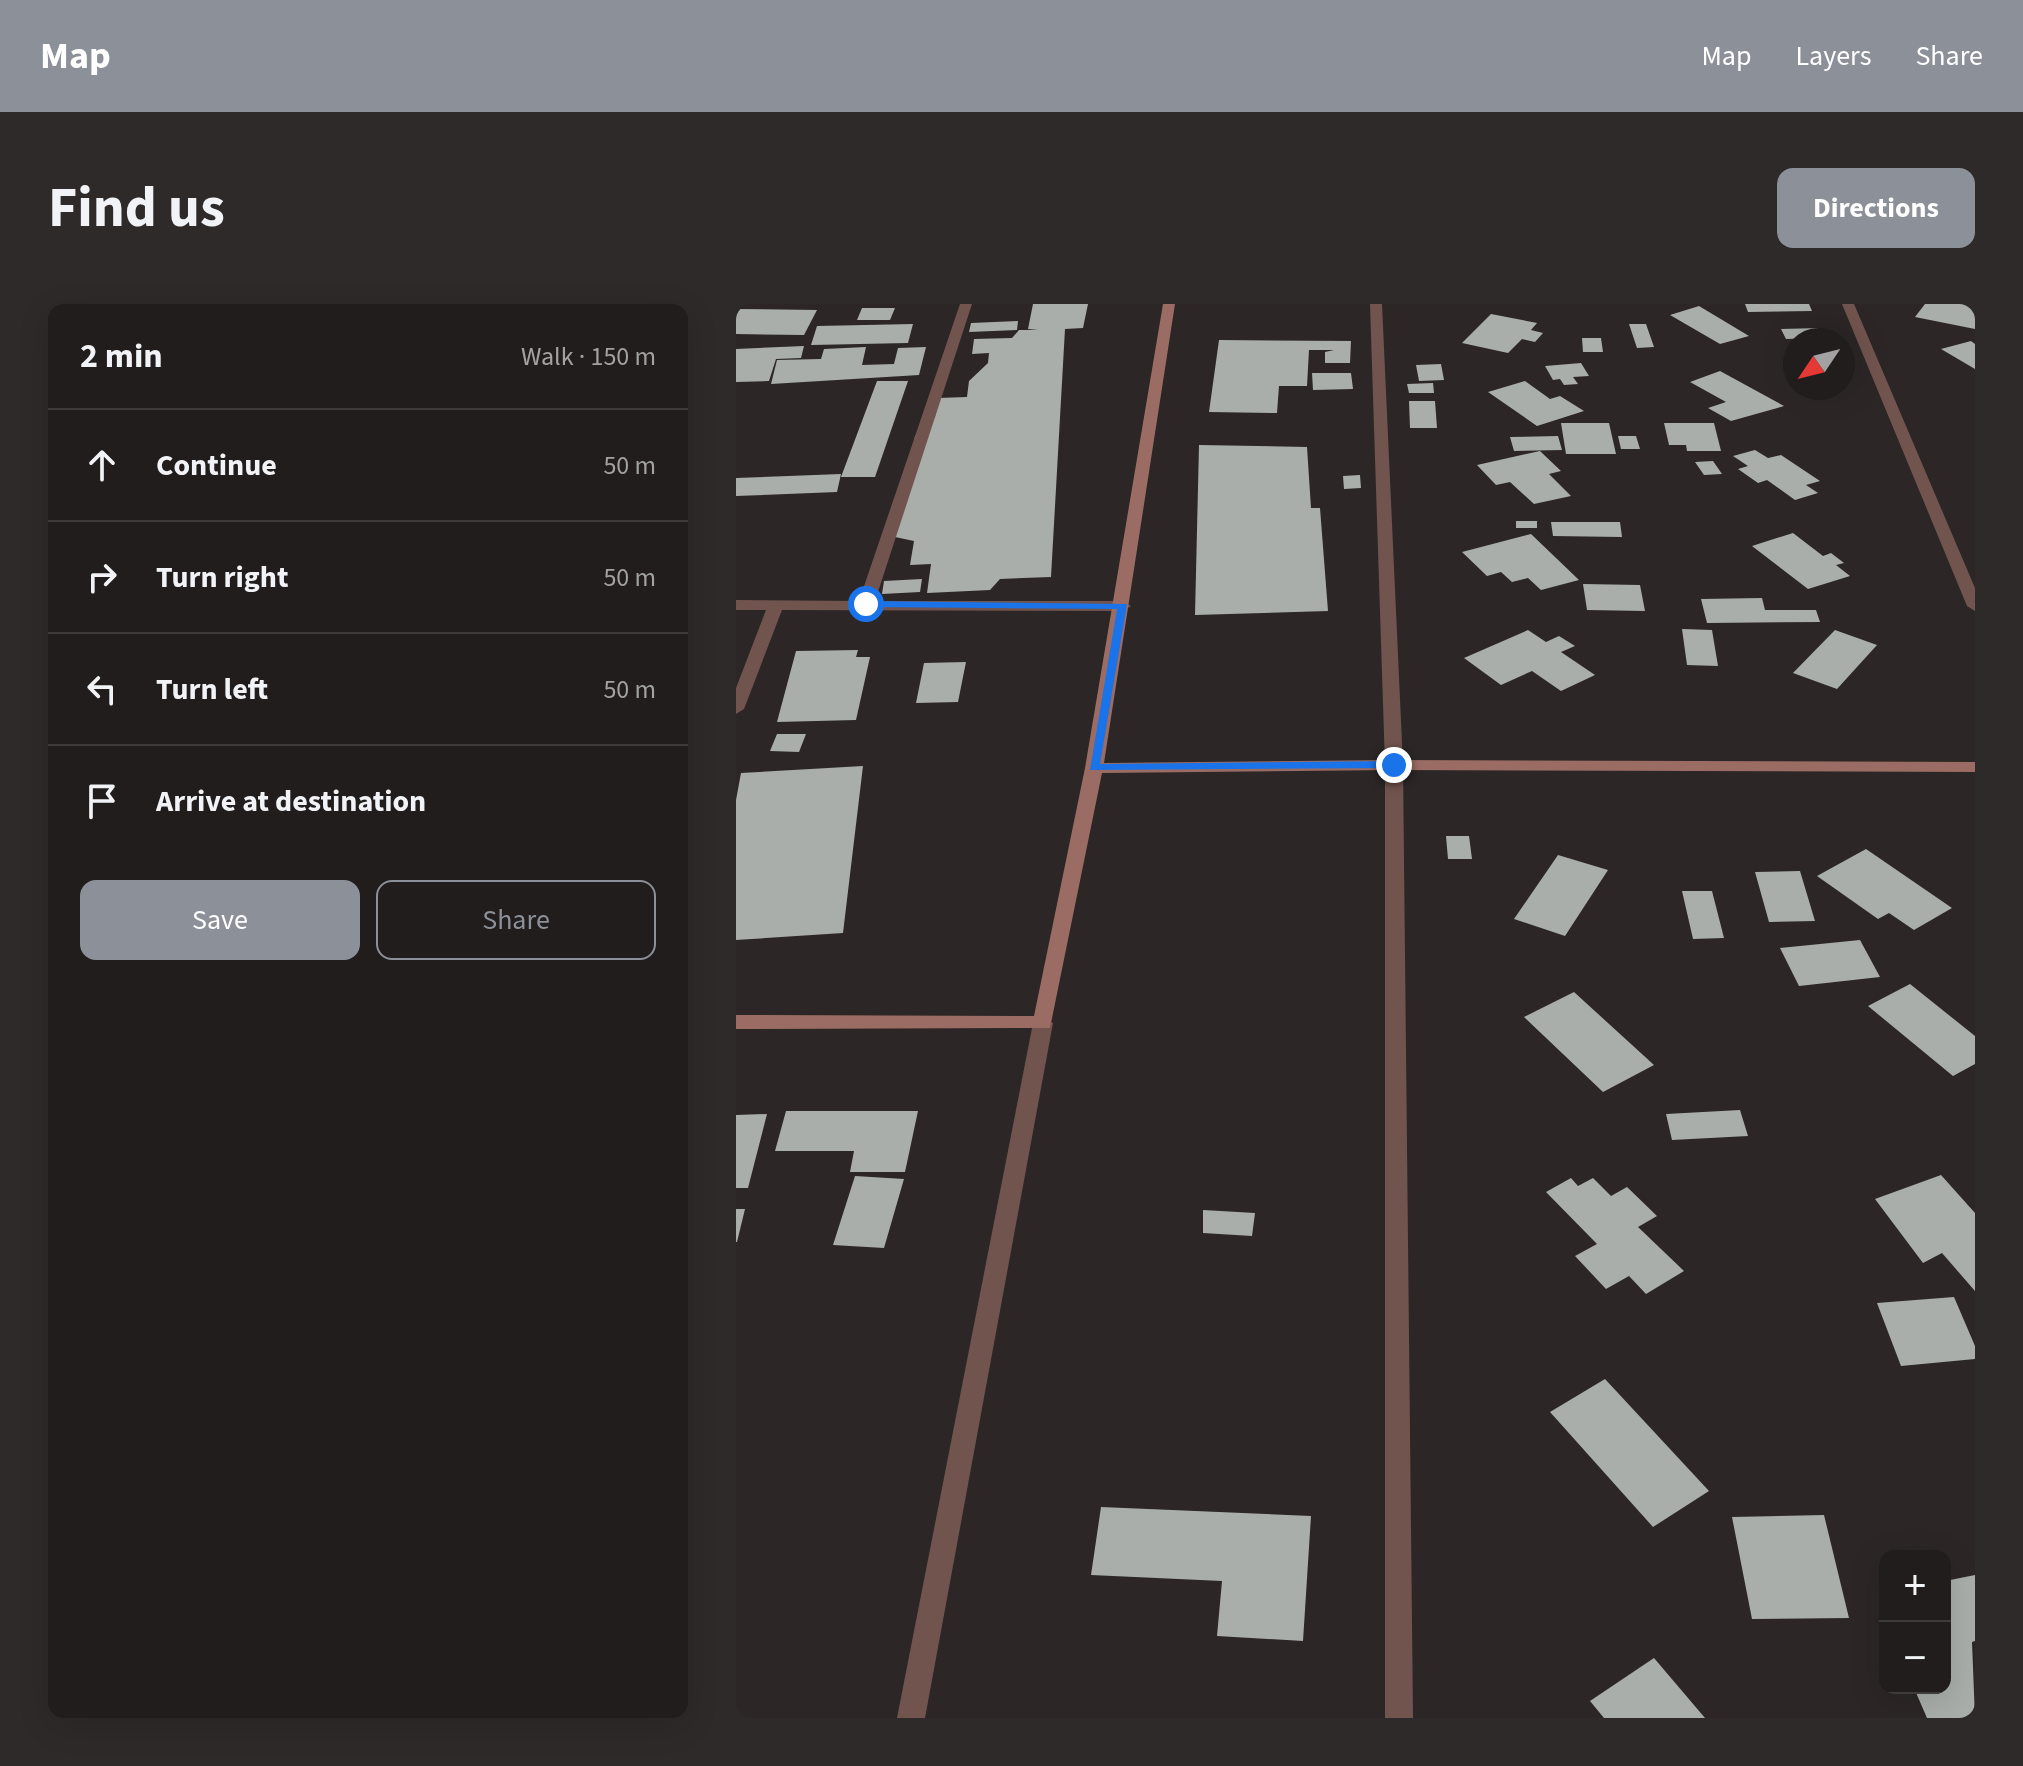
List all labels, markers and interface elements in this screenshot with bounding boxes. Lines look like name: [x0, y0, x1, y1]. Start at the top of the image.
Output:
text: Map: [40, 29, 111, 83]
text: Map: [1701, 36, 1751, 76]
text: Layers: [1795, 36, 1871, 76]
text: Share: [1915, 36, 1983, 76]
button: Directions: [1777, 168, 1975, 248]
text: Find us: [48, 169, 225, 248]
north arrow: [1783, 328, 1855, 400]
text: 2 min: [80, 332, 163, 381]
text: Walk · 150 m: [521, 338, 656, 375]
icon: ahead: [80, 443, 124, 487]
text: Continue: [156, 444, 277, 487]
text: 50 m: [603, 447, 656, 484]
icon: right: [80, 555, 124, 599]
text: Turn right: [156, 556, 288, 599]
text: 50 m: [603, 559, 656, 596]
route start: [848, 586, 884, 622]
icon: left: [80, 667, 124, 711]
text: Turn left: [156, 668, 268, 711]
text: 50 m: [603, 671, 656, 708]
route end: [1376, 747, 1412, 783]
icon: arrive: [80, 779, 124, 823]
text: Arrive at destination: [156, 780, 426, 823]
button: Save: [80, 880, 360, 960]
button: Share: [376, 880, 656, 960]
map controls: [1879, 1550, 1951, 1694]
button: +: [1879, 1550, 1951, 1622]
button: −: [1879, 1622, 1951, 1694]

